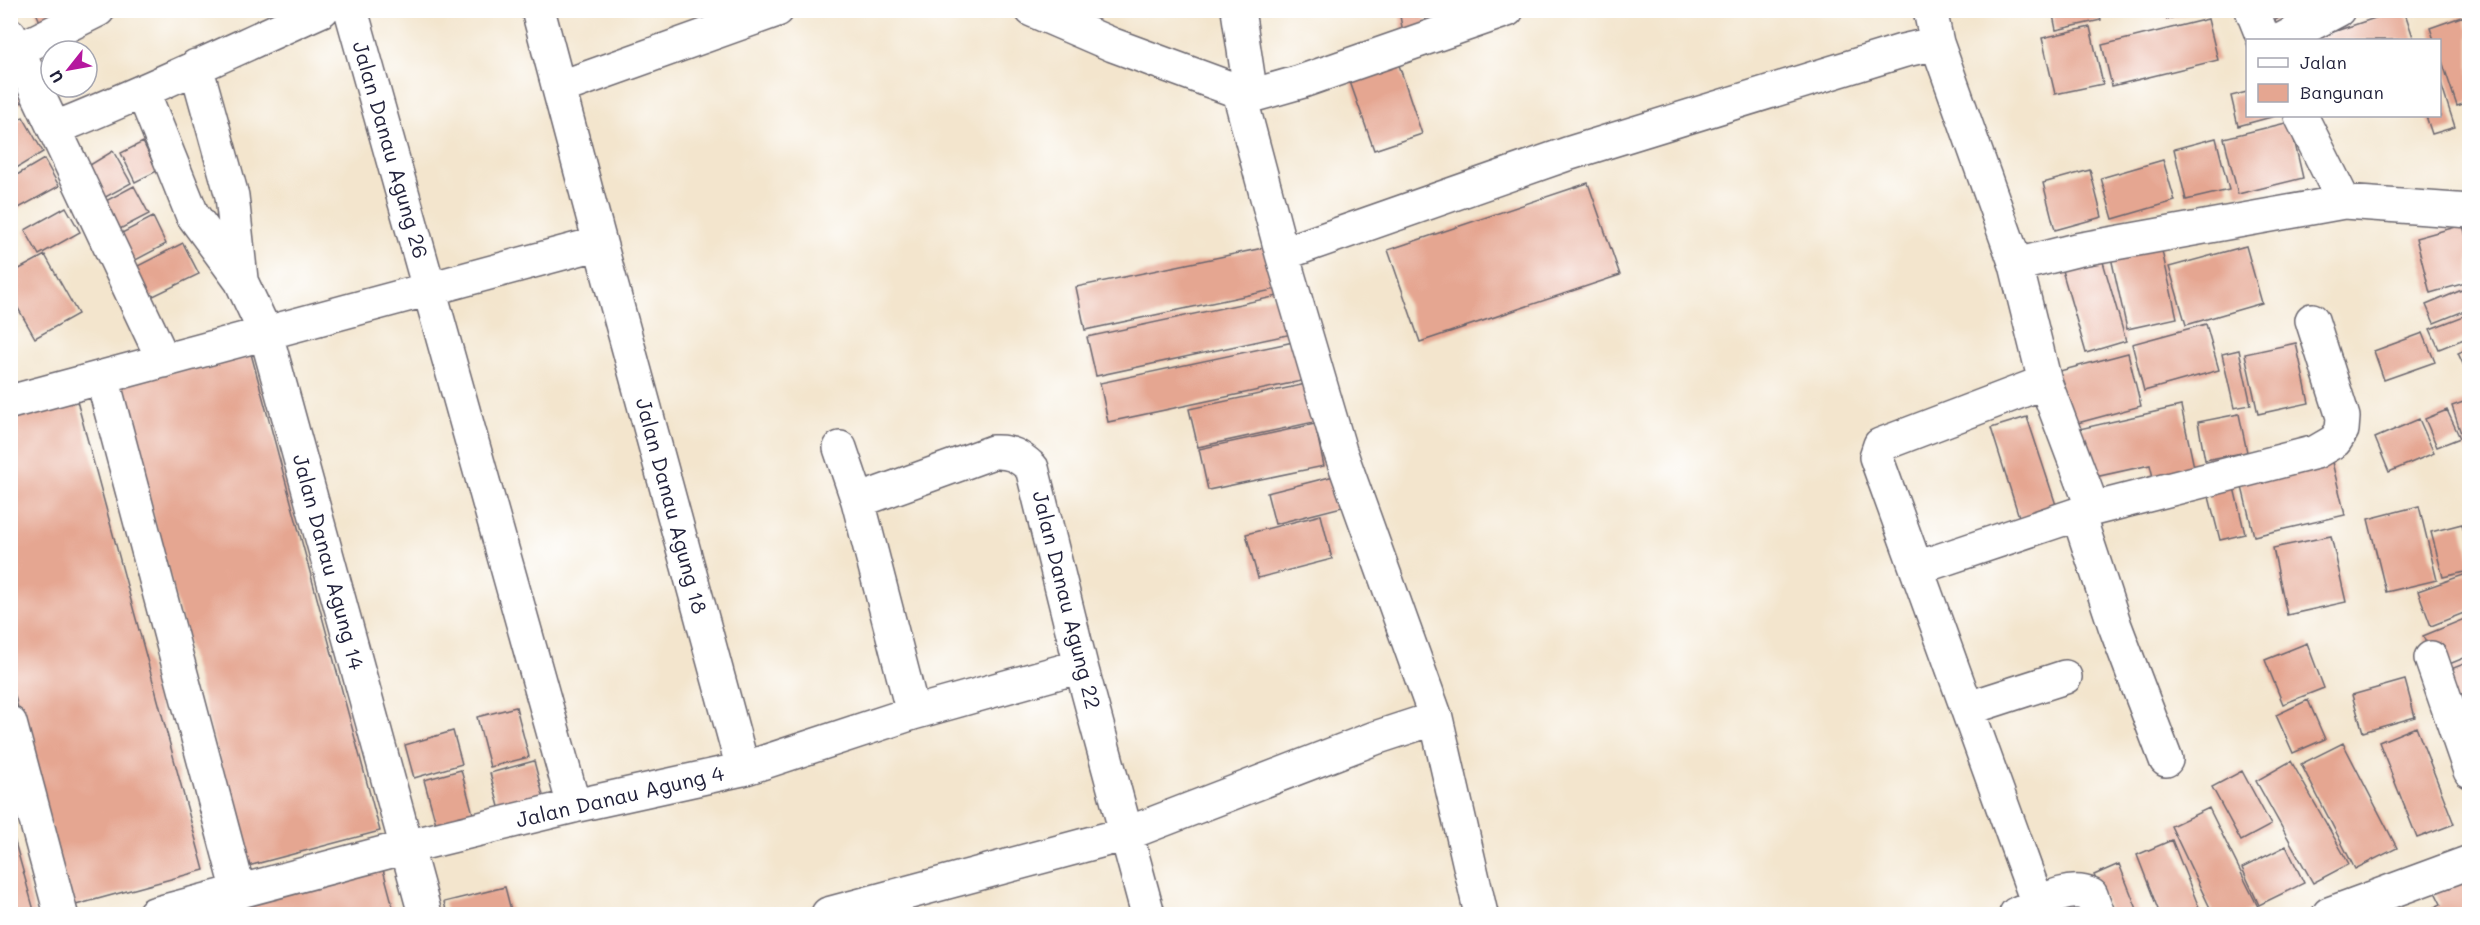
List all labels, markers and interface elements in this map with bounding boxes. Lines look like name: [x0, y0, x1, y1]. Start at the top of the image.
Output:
street label: Jalan Danau Agung 26: [347, 38, 435, 261]
north arrow: [39, 39, 99, 99]
legend: [2246, 39, 2441, 117]
text: Jalan: [2300, 50, 2347, 74]
text: U: [44, 67, 68, 87]
text: Bangunan: [2300, 80, 2384, 104]
street label: Jalan Danau Agung 18: [631, 395, 714, 617]
street label: Jalan Danau Agung 14: [288, 451, 371, 673]
street label: Jalan Danau Agung 22: [1027, 488, 1108, 712]
street label: Jalan Danau Agung 4: [513, 758, 727, 833]

